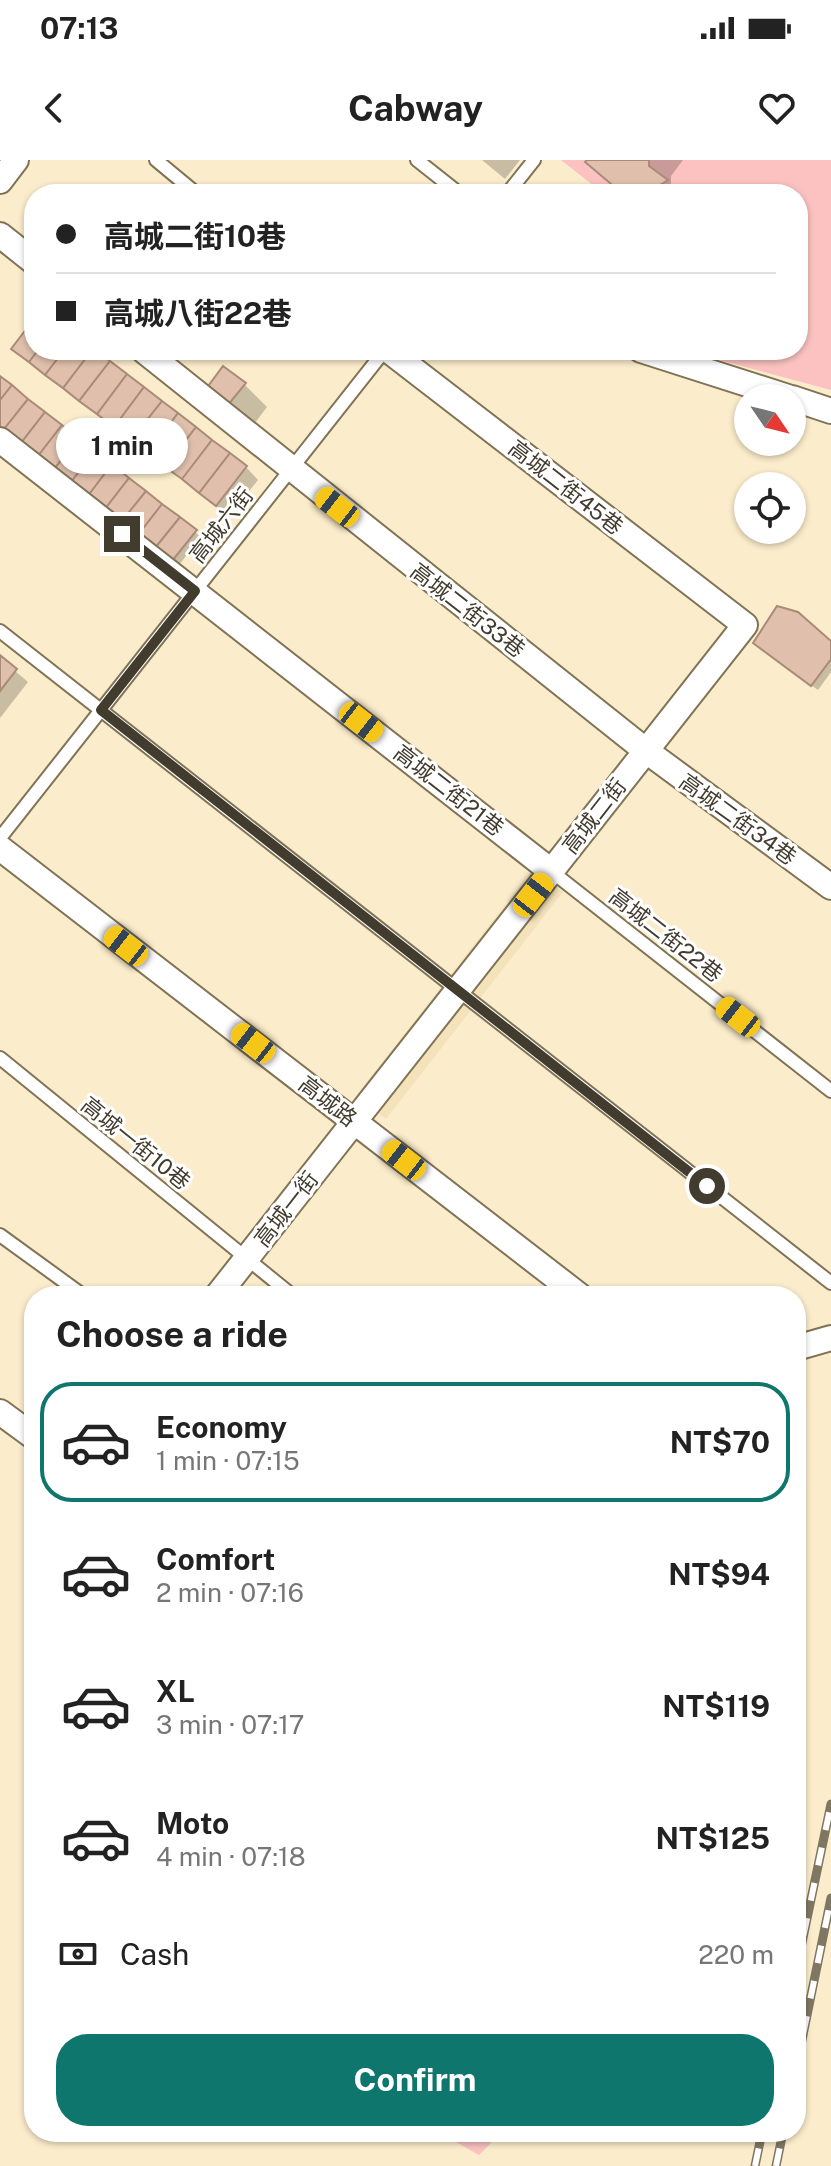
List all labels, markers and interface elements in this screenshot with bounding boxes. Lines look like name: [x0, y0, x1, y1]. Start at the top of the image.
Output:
text: 07:13: [40, 10, 119, 46]
icon: back: [32, 86, 76, 130]
icon: heart: [755, 86, 799, 130]
text: Cabway: [348, 87, 483, 129]
text: 高城二街10巷: [104, 218, 286, 254]
text: 高城八街22巷: [104, 295, 292, 331]
north arrow: [734, 384, 806, 456]
map controls: [734, 384, 806, 544]
callout: 1 min: [56, 418, 188, 474]
text: 1 min: [91, 430, 153, 461]
street label: 高城二街45巷: [504, 434, 628, 540]
button: locate: [734, 472, 806, 544]
street label: 高城六街: [184, 482, 258, 568]
car: [311, 483, 363, 531]
route end: [104, 516, 140, 552]
street label: 高城二街33巷: [406, 557, 530, 663]
car: [335, 698, 387, 746]
street label: 高城二街21巷: [389, 739, 509, 841]
street label: 高城二街34巷: [675, 768, 801, 870]
street label: 高城二街: [557, 773, 631, 859]
car: [509, 869, 557, 921]
street label: 高城二街22巷: [604, 883, 728, 987]
car: [100, 922, 152, 970]
car: [712, 993, 764, 1041]
car: [227, 1019, 279, 1067]
street label: 高城路: [294, 1070, 362, 1132]
street label: 高城一街10巷: [76, 1091, 196, 1195]
car: [378, 1136, 430, 1184]
street label: 高城一街: [249, 1166, 323, 1252]
route start: [689, 1168, 725, 1204]
text: Choose a ride: [56, 1313, 288, 1355]
icon: car: [60, 1406, 132, 1478]
text: Economy: [156, 1409, 287, 1445]
text: NT$70: [670, 1424, 770, 1460]
text: 1 min · 07:15: [156, 1445, 300, 1476]
icon: car: [60, 1538, 132, 1610]
text: Comfort: [156, 1541, 275, 1577]
text: NT$94: [668, 1556, 770, 1592]
text: 2 min · 07:16: [156, 1577, 304, 1608]
icon: car: [60, 1670, 132, 1742]
text: XL: [156, 1673, 195, 1709]
text: NT$119: [662, 1688, 770, 1724]
text: 3 min · 07:17: [156, 1709, 304, 1740]
icon: car: [60, 1802, 132, 1874]
text: Moto: [156, 1805, 229, 1841]
text: NT$125: [656, 1820, 770, 1856]
text: 4 min · 07:18: [156, 1841, 306, 1872]
icon: cash: [56, 1932, 100, 1976]
text: Cash: [120, 1936, 189, 1972]
text: 220 m: [698, 1939, 774, 1970]
button: Confirm: [56, 2034, 774, 2126]

